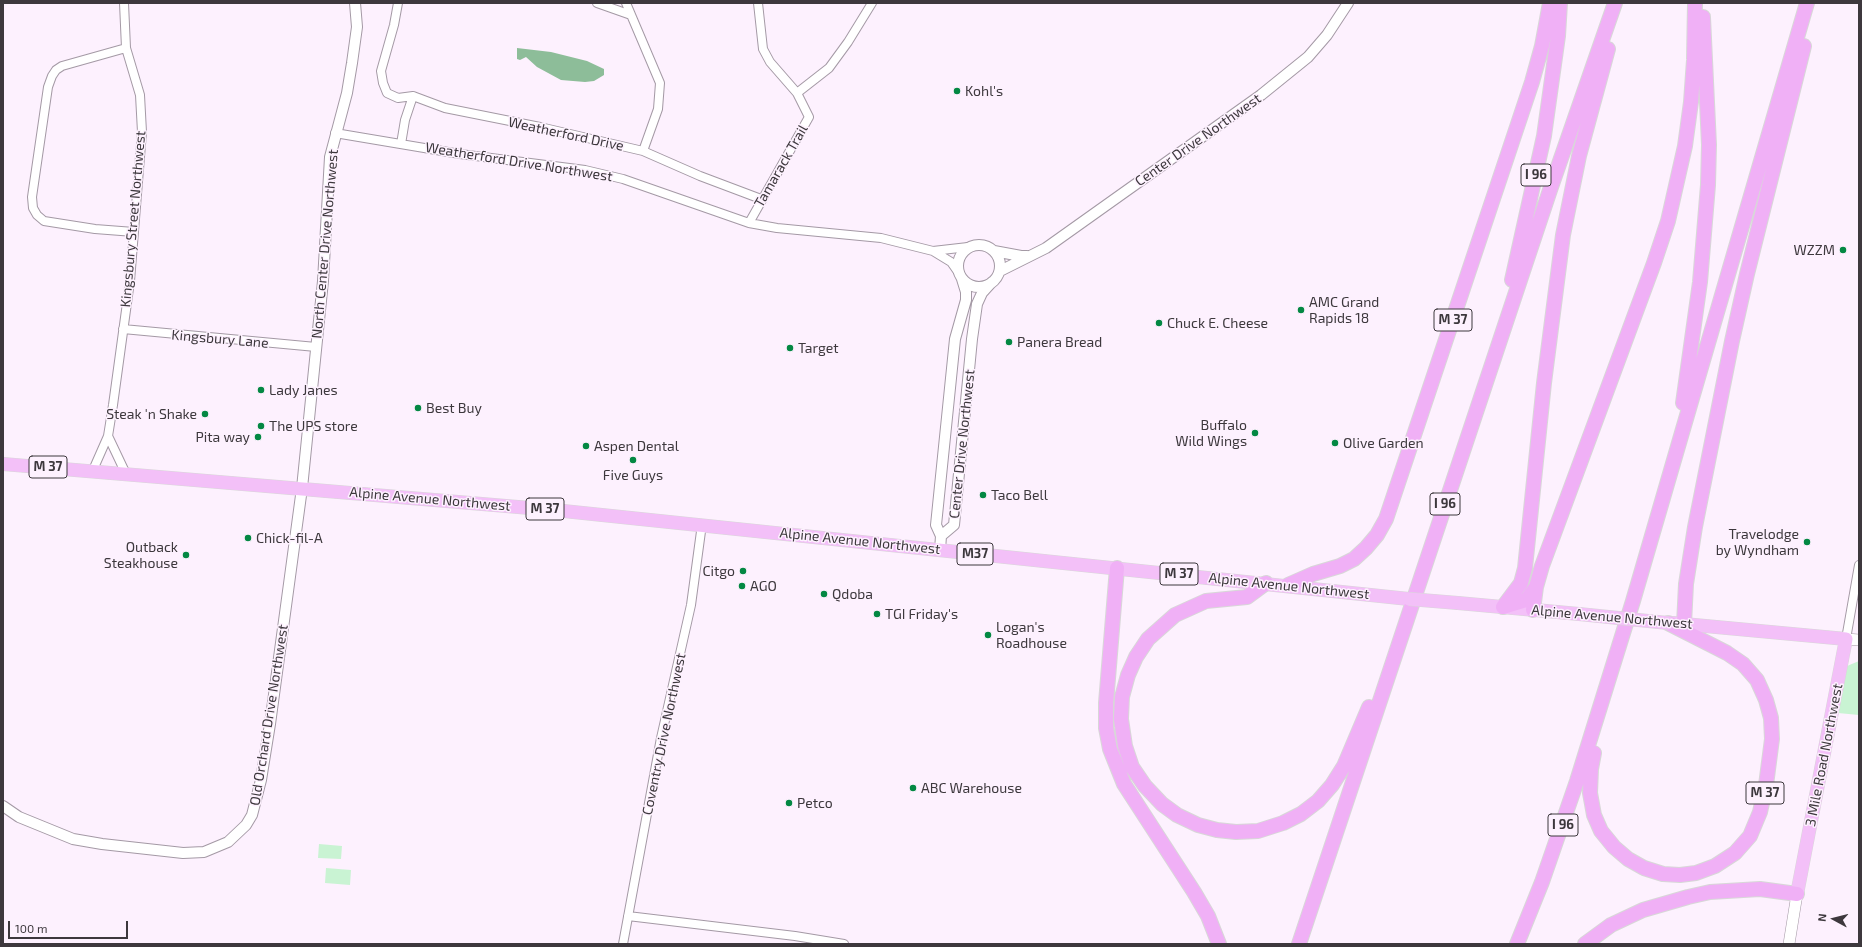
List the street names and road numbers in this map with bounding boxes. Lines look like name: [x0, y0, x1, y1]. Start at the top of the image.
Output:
street label: Center Drive Northwest: [1132, 90, 1264, 190]
street label: Weatherford Drive: [507, 114, 625, 154]
street label: Tamarack Trail: [751, 122, 811, 210]
street label: Kingsbury Street Northwest: [117, 130, 149, 308]
street label: Weatherford Drive Northwest: [424, 139, 614, 185]
street label: North Center Drive Northwest: [308, 149, 342, 339]
road number: I 96: [1521, 164, 1551, 186]
road number: M 37: [1434, 309, 1472, 331]
street label: Kingsbury Lane: [171, 326, 269, 352]
street label: Center Drive Northwest: [946, 369, 978, 519]
road number: M 37: [29, 456, 67, 478]
street label: Alpine Avenue Northwest: [349, 484, 511, 514]
road number: I 96: [1430, 493, 1460, 515]
road number: M 37: [526, 498, 564, 520]
street label: Alpine Avenue Northwest: [779, 524, 941, 558]
road number: M37: [957, 543, 993, 565]
road number: M 37: [1160, 563, 1198, 585]
street label: Alpine Avenue Northwest: [1208, 569, 1370, 603]
street label: Alpine Avenue Northwest: [1531, 602, 1693, 632]
street label: Old Orchard Drive Northwest: [246, 623, 292, 807]
street label: Coventry Drive Northwest: [639, 652, 689, 816]
street label: 3 Mile Road Northwest: [1802, 682, 1846, 828]
road number: M 37: [1746, 782, 1784, 804]
road number: I 96: [1548, 814, 1578, 836]

